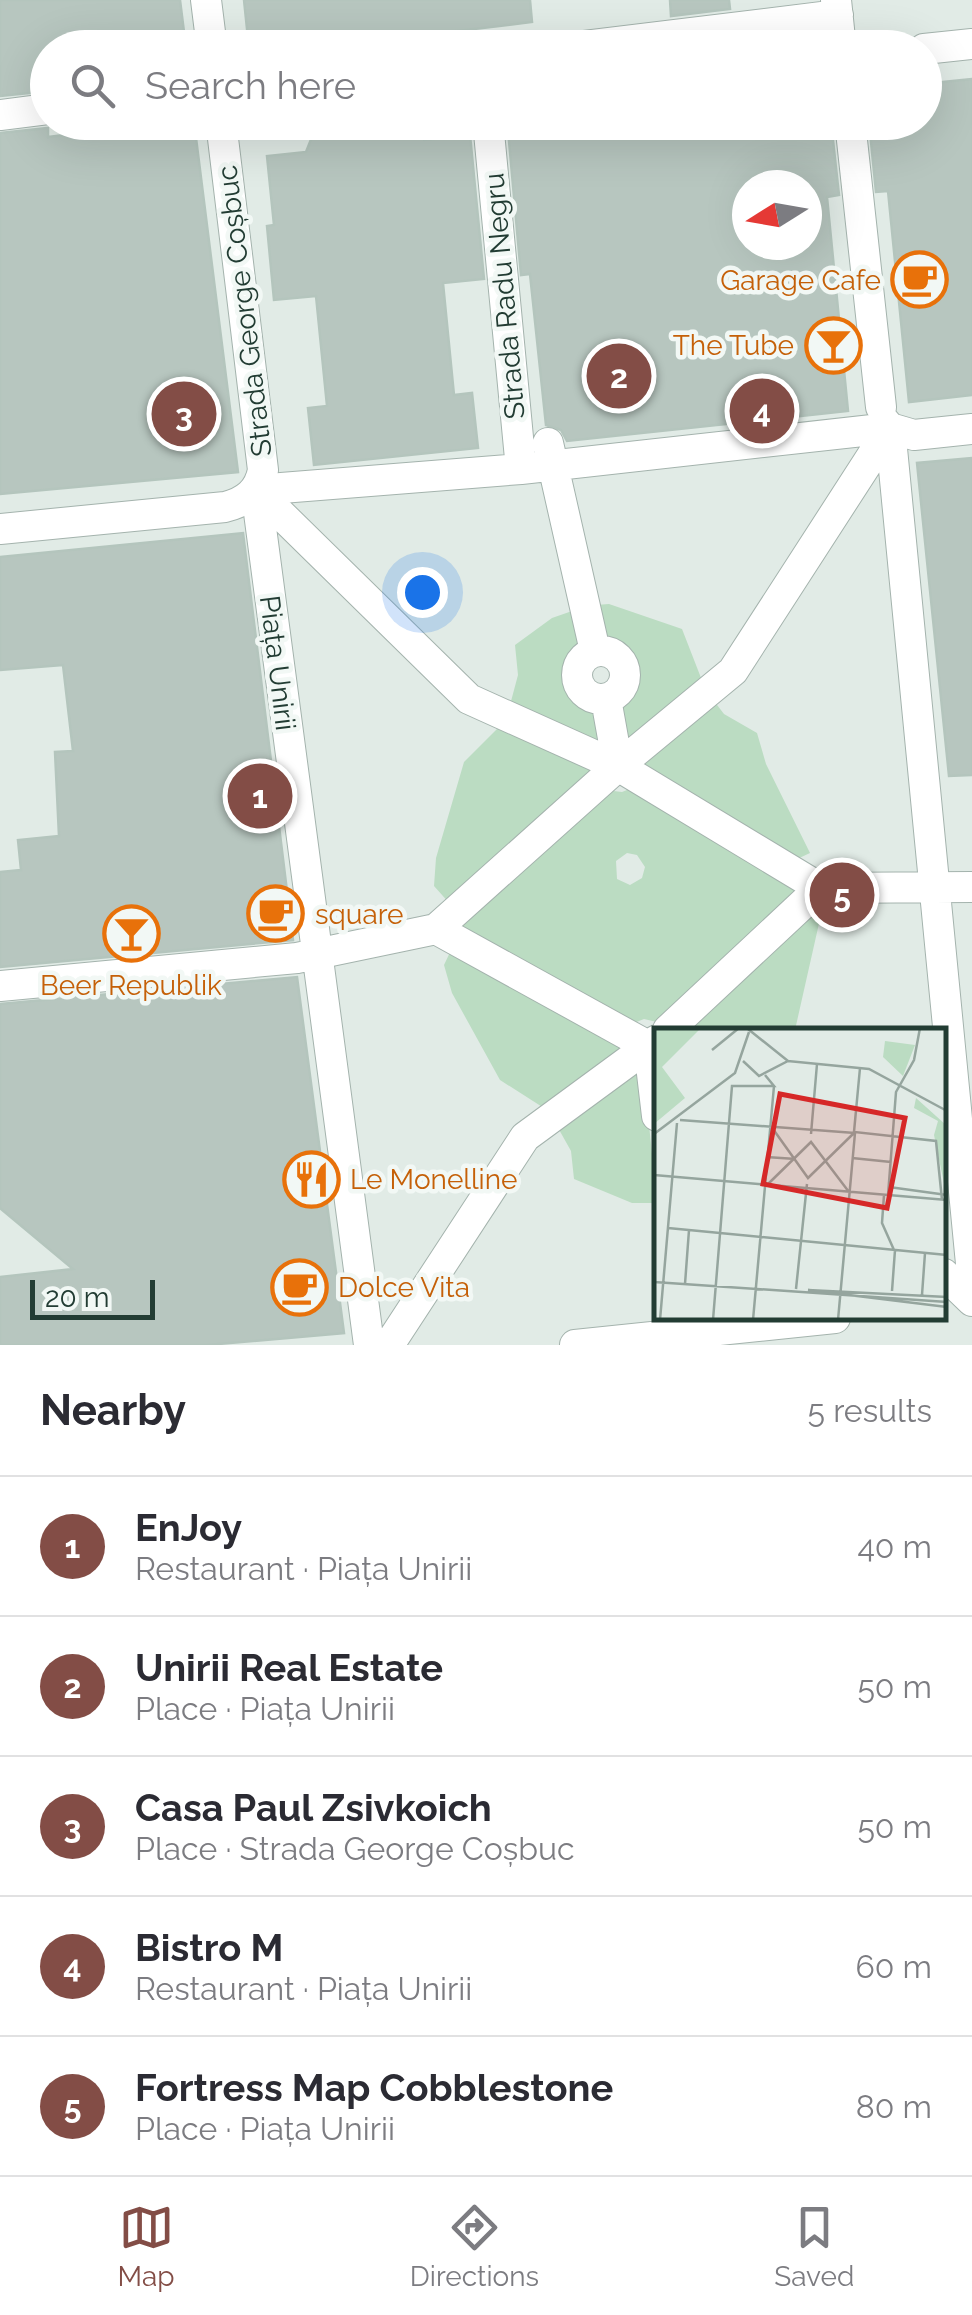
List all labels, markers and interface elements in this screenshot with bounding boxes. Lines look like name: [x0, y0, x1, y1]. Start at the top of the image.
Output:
search box: [30, 30, 942, 140]
icon: search: [65, 58, 120, 113]
text: Search here: [145, 63, 356, 108]
street label: Strada George Coșbuc: [210, 163, 279, 458]
north arrow: [732, 170, 822, 260]
street label: Strada Radu Negru: [477, 171, 532, 420]
cafe icon: Garage Cafe: [890, 250, 950, 310]
place label: Garage Cafe: [720, 264, 881, 297]
bar icon: The Tube: [803, 315, 863, 375]
place label: The Tube: [673, 329, 794, 362]
pin: 2: [586, 338, 652, 414]
pin: 4: [730, 374, 794, 448]
pin: 3: [152, 376, 216, 452]
your location: [397, 567, 448, 618]
street label: Piața Unirii: [253, 594, 302, 733]
pin: 1: [228, 758, 292, 834]
pin: 5: [810, 858, 874, 932]
cafe icon: square: [246, 884, 306, 944]
place label: square: [315, 898, 404, 931]
bar icon: Beer Republik: [101, 904, 161, 964]
place label: Beer Republik: [40, 969, 222, 1002]
inset map: [654, 1028, 947, 1320]
restaurant icon: Le Monelline: [281, 1149, 341, 1209]
place label: Le Monelline: [350, 1163, 517, 1196]
cafe icon: Dolce Vita: [269, 1257, 329, 1317]
place label: Dolce Vita: [338, 1271, 470, 1304]
scale bar: [30, 1275, 155, 1320]
text: 20 m: [45, 1281, 110, 1314]
text: Nearby: [40, 1386, 186, 1435]
text: 5 results: [808, 1392, 932, 1429]
text: EnJoy: [135, 1505, 242, 1550]
text: 1: [65, 1528, 80, 1565]
text: 40 m: [857, 1528, 932, 1565]
text: Restaurant · Piața Unirii: [135, 1550, 472, 1587]
text: Unirii Real Estate: [135, 1645, 443, 1690]
text: 2: [63, 1668, 82, 1705]
text: 50 m: [857, 1668, 932, 1705]
text: Place · Piața Unirii: [135, 1690, 395, 1727]
text: Casa Paul Zsivkoich: [135, 1785, 492, 1830]
text: 3: [64, 1808, 81, 1845]
text: 50 m: [857, 1808, 932, 1845]
text: Place · Strada George Coșbuc: [135, 1830, 575, 1867]
text: Bistro M: [135, 1925, 283, 1970]
text: 4: [63, 1948, 82, 1985]
text: 60 m: [856, 1948, 932, 1985]
text: Restaurant · Piața Unirii: [135, 1970, 472, 2007]
text: Fortress Map Cobblestone: [135, 2065, 613, 2110]
text: 5: [64, 2088, 81, 2125]
text: 80 m: [856, 2088, 932, 2125]
text: Place · Piața Unirii: [135, 2110, 395, 2147]
tab: Map: [118, 2200, 175, 2293]
tab: Directions: [410, 2200, 539, 2293]
tab: Saved: [774, 2200, 854, 2293]

